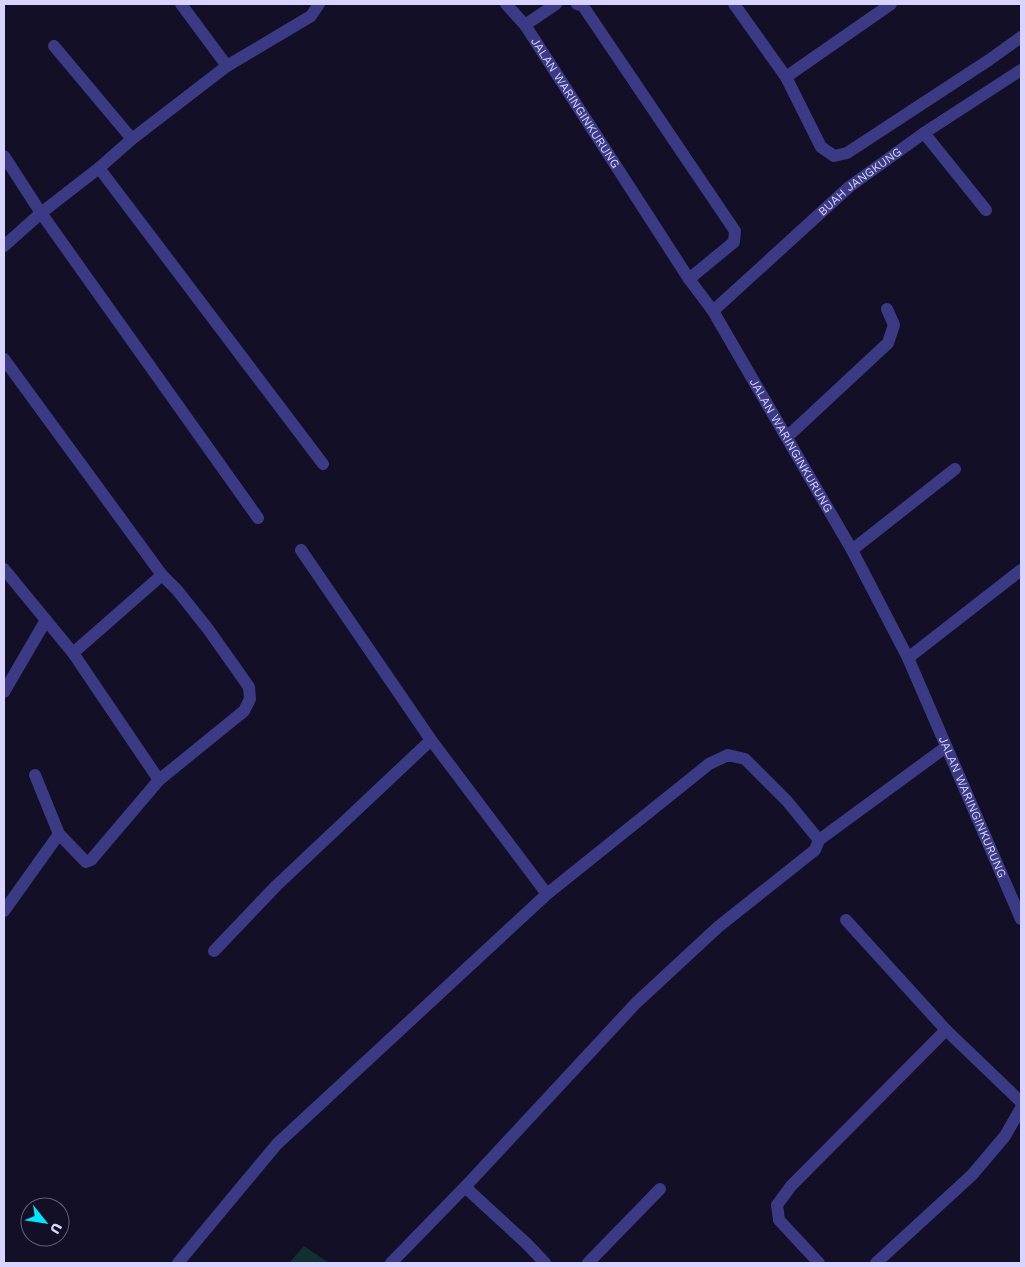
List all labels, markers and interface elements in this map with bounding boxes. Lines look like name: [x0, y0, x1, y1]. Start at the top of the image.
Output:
street label: JALAN WARINGINKURUNG: [528, 35, 623, 171]
street label: BUAH JANGKUNG: [815, 144, 904, 219]
street label: JALAN WARINGINKURUNG: [747, 376, 836, 515]
street label: JALAN WARINGINKURUNG: [936, 734, 1009, 880]
north arrow: [20, 1197, 70, 1247]
text: U: [47, 1220, 66, 1237]

